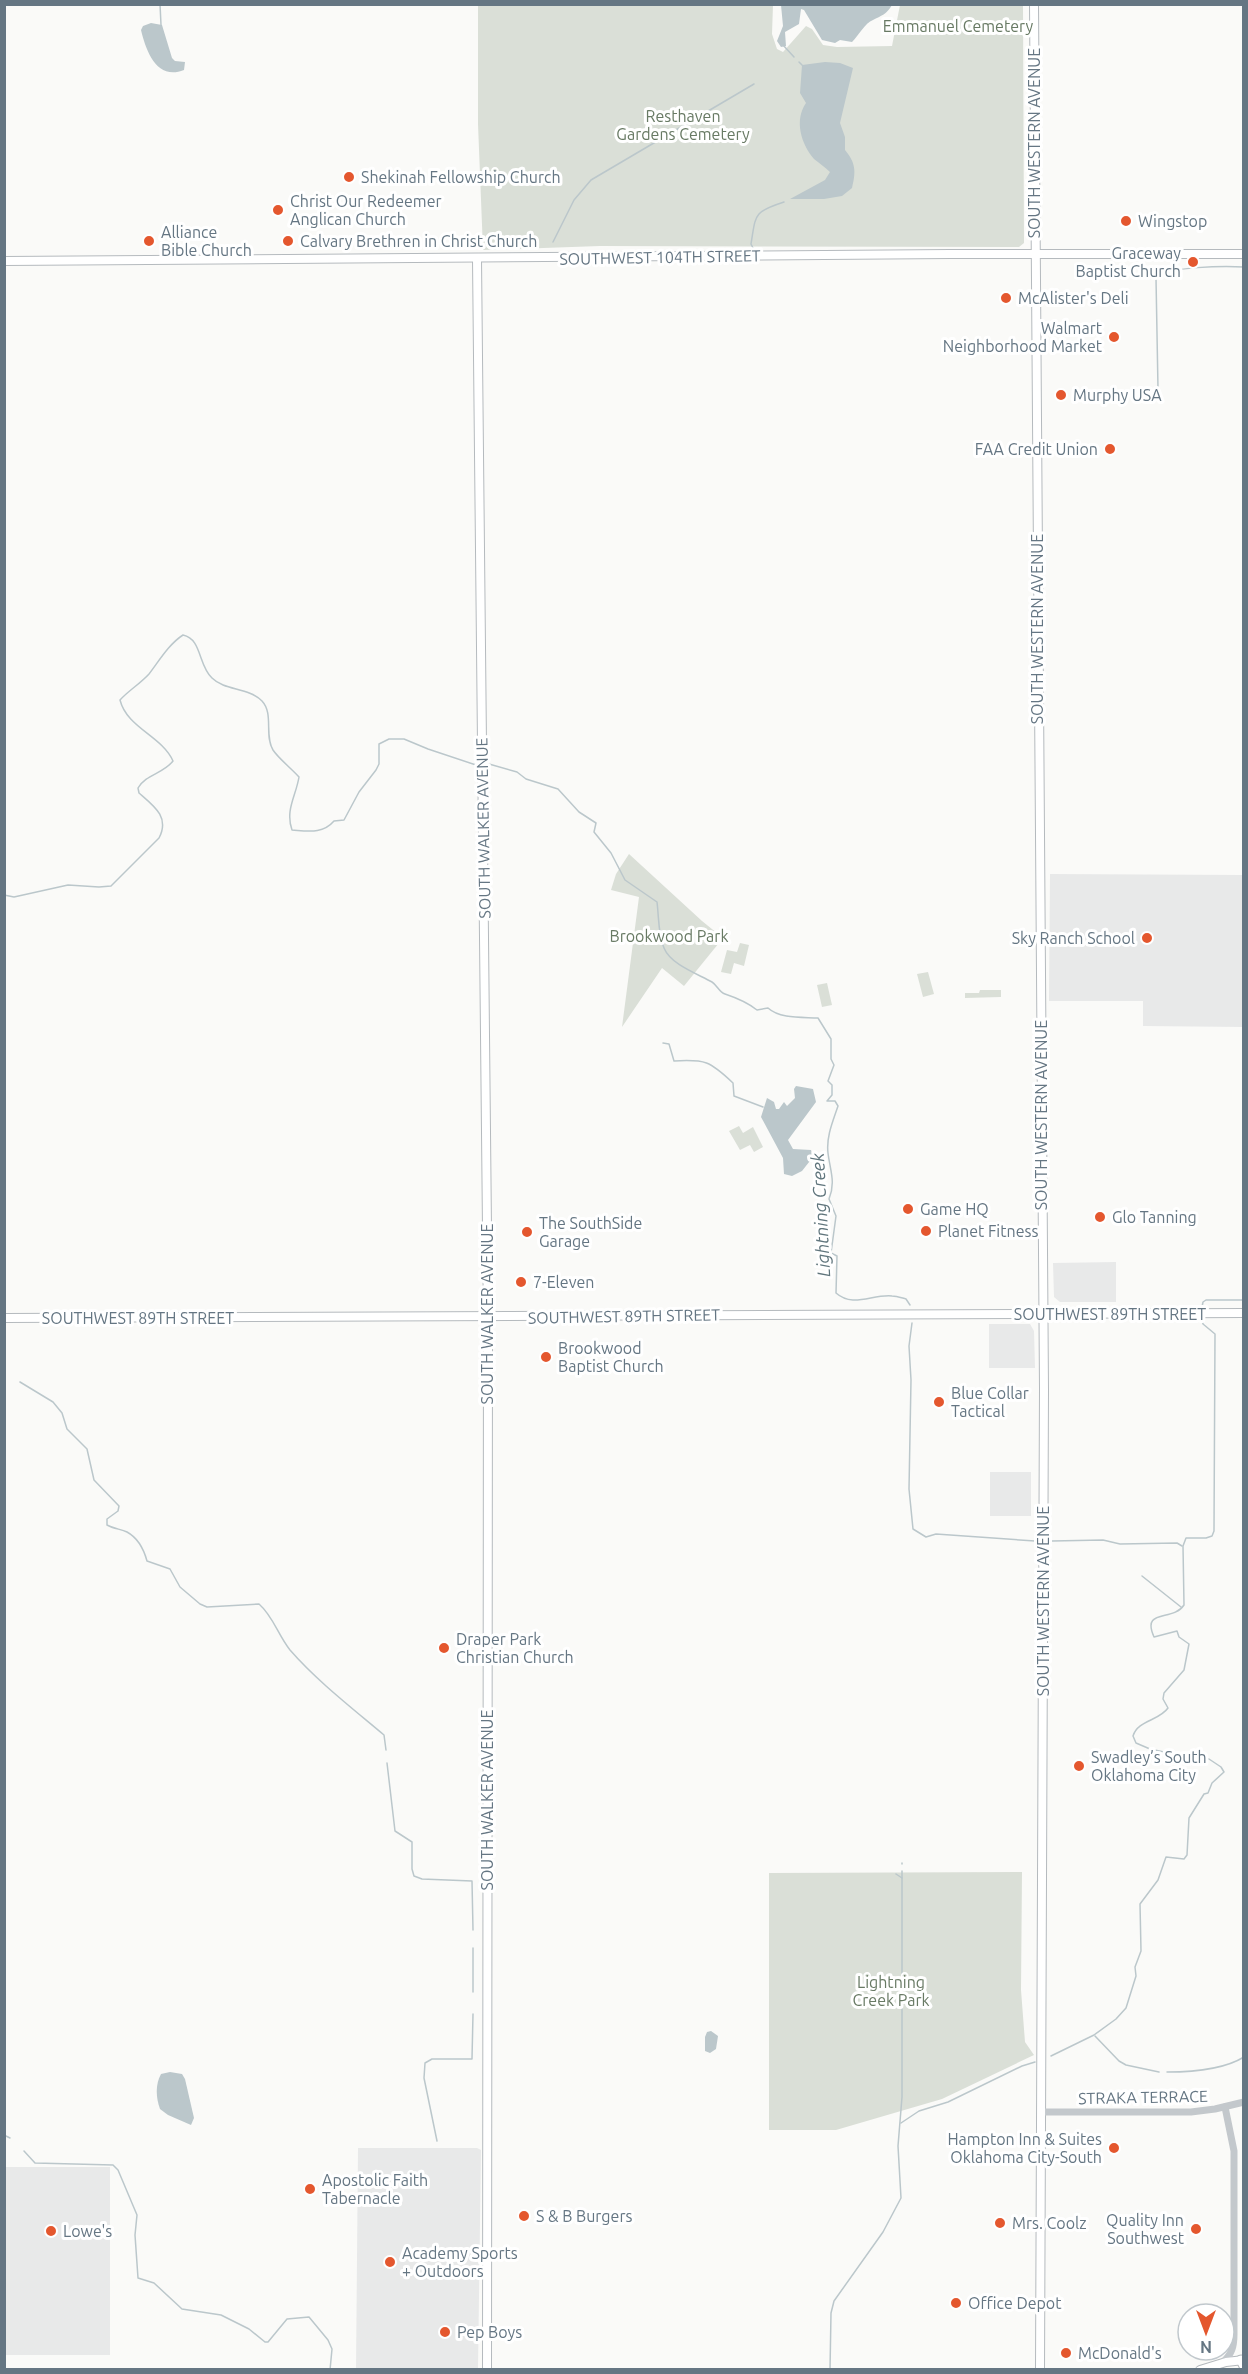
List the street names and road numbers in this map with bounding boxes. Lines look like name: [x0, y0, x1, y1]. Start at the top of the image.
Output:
street label: SOUTH WESTERN AVENUE: [1025, 48, 1043, 238]
street label: SOUTHWEST 104TH STREET: [559, 246, 761, 268]
street label: SOUTH WESTERN AVENUE: [1028, 534, 1046, 724]
street label: SOUTH WALKER AVENUE: [472, 737, 494, 919]
street label: SOUTH WESTERN AVENUE: [1032, 1020, 1050, 1210]
street label: SOUTH WALKER AVENUE: [478, 1223, 496, 1405]
street label: SOUTHWEST 89TH STREET: [528, 1305, 720, 1327]
street label: SOUTHWEST 89TH STREET: [1014, 1305, 1206, 1323]
street label: SOUTHWEST 89TH STREET: [42, 1309, 234, 1327]
street label: SOUTH WESTERN AVENUE: [1034, 1506, 1052, 1696]
street label: SOUTH WALKER AVENUE: [478, 1709, 496, 1891]
street label: STRAKA TERRACE: [1078, 2087, 1208, 2107]

